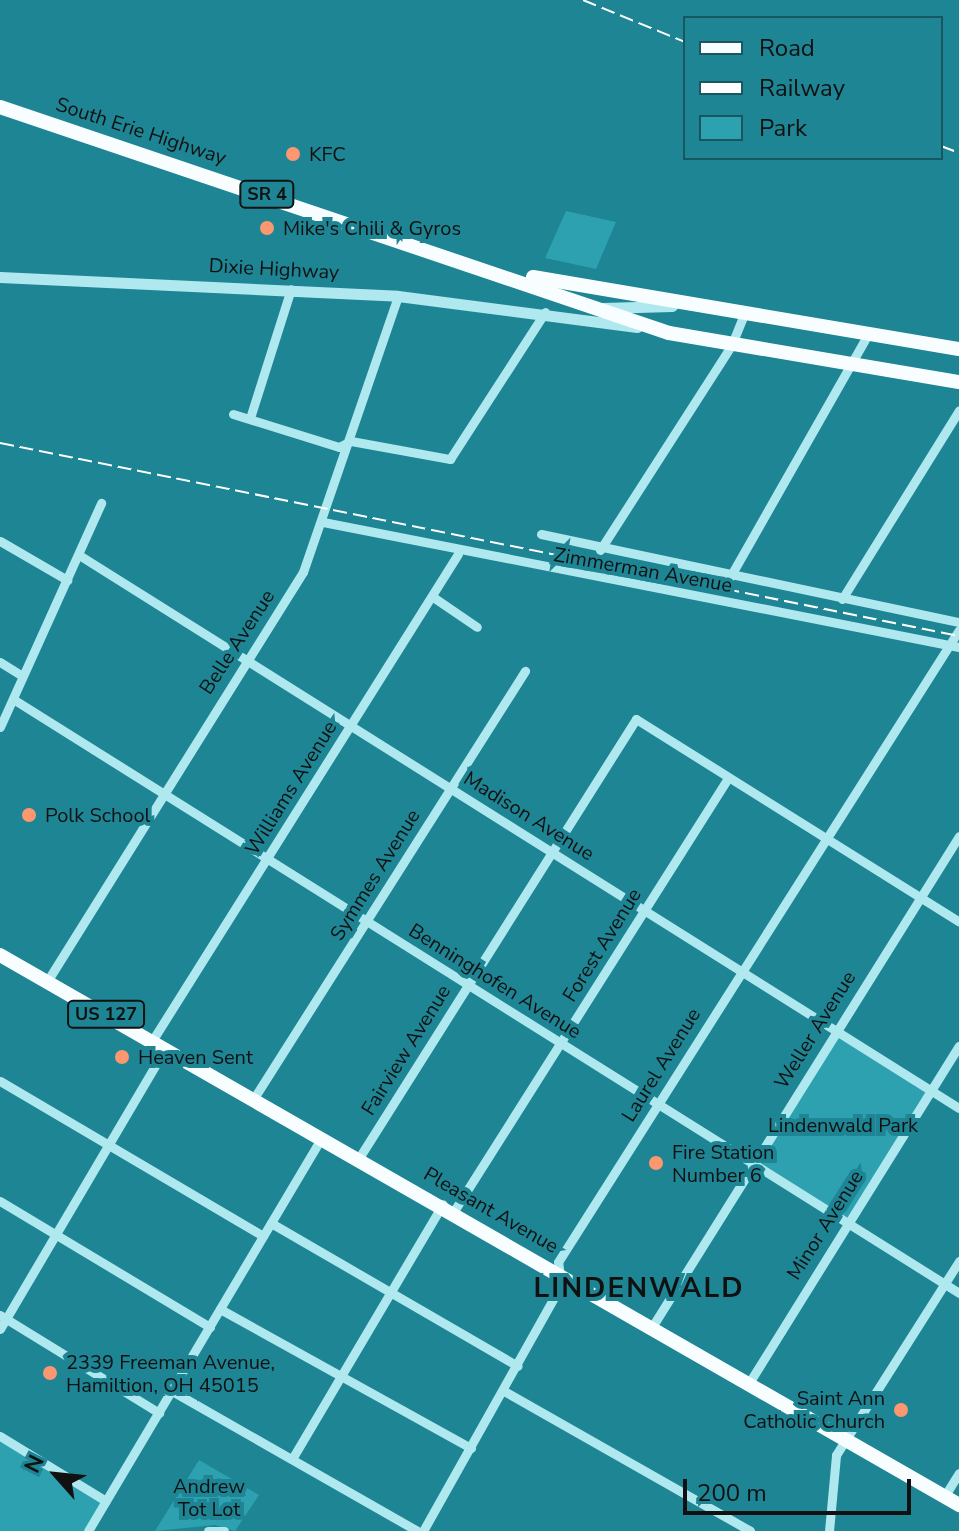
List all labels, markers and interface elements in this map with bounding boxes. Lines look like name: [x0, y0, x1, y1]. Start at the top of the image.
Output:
legend: [683, 16, 943, 160]
text: Road: [759, 32, 815, 64]
text: Railway: [759, 72, 845, 104]
street label: South Erie Highway: [53, 92, 229, 170]
text: Park: [759, 112, 807, 144]
place label: KFC: [309, 142, 346, 166]
marker: KFC: [284, 145, 302, 163]
road number: SR 4: [239, 180, 295, 208]
place label: Mike's Chili & Gyros: [283, 216, 461, 240]
marker: Mike's Chili & Gyros: [258, 219, 276, 237]
street label: Dixie Highway: [208, 254, 340, 284]
street label: Zimmerman Avenue: [552, 542, 734, 598]
street label: Belle Avenue: [194, 585, 280, 699]
street label: Williams Avenue: [240, 716, 342, 860]
street label: Madison Avenue: [459, 766, 599, 866]
place label: Polk School: [45, 803, 150, 827]
street label: Symmes Avenue: [325, 805, 425, 945]
marker: Polk School: [20, 806, 38, 824]
street label: Forest Avenue: [558, 884, 646, 1006]
street label: Benninghofen Avenue: [404, 918, 586, 1044]
street label: Weller Avenue: [769, 967, 861, 1093]
street label: Fairview Avenue: [356, 980, 456, 1120]
road number: US 127: [66, 1000, 146, 1028]
street label: Laurel Avenue: [617, 1004, 705, 1126]
place label: Heaven Sent: [138, 1045, 253, 1069]
marker: Heaven Sent: [113, 1048, 131, 1066]
park label: Lindenwald Park: [768, 1113, 918, 1137]
place label: Fire Station Number 6: [672, 1140, 774, 1187]
marker: Fire Station Number 6: [647, 1154, 665, 1172]
street label: Pleasant Avenue: [419, 1162, 563, 1258]
street label: Minor Avenue: [782, 1166, 868, 1284]
district label: LINDENWALD: [534, 1271, 744, 1305]
place label: 2339 Freeman Avenue, Hamiltion, OH 45015: [66, 1350, 275, 1397]
marker: 2339 Freeman Avenue, Hamiltion, OH 45015: [41, 1364, 59, 1382]
place label: Saint Ann Catholic Church: [743, 1386, 885, 1433]
marker: Saint Ann Catholic Church: [892, 1401, 910, 1419]
north arrow: [16, 1435, 96, 1515]
text: N: [18, 1450, 52, 1478]
scale bar: [687, 1463, 915, 1513]
park label: Andrew Tot Lot: [173, 1474, 245, 1521]
text: 200 m: [697, 1477, 767, 1509]

